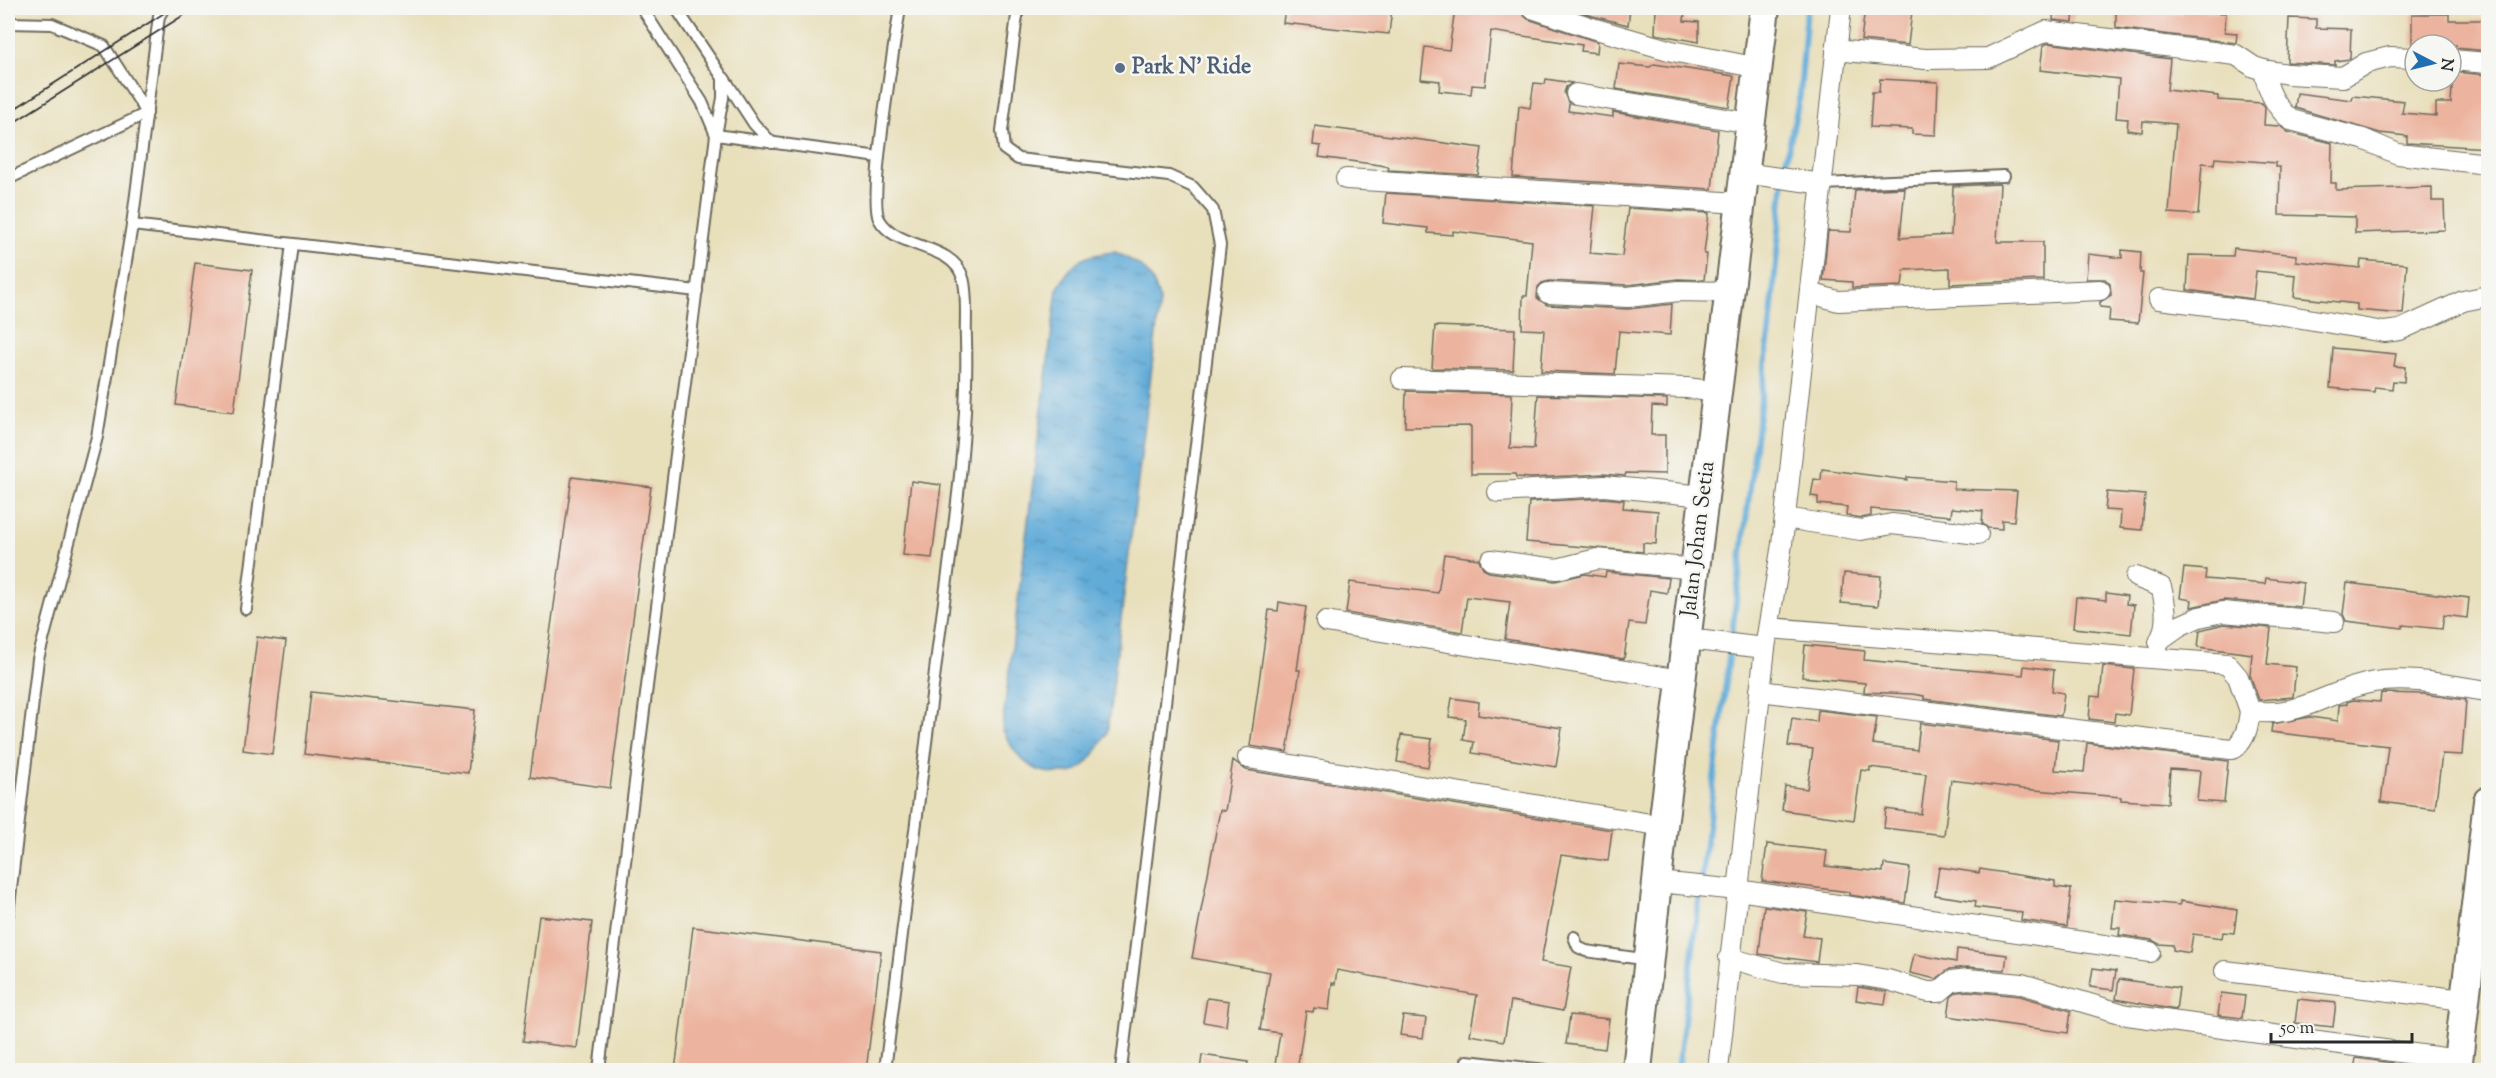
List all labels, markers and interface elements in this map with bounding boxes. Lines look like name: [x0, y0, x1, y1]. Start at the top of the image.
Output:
north arrow: [2403, 33, 2463, 93]
place label: Park N' Ride: [1132, 52, 1251, 84]
text: N: [2433, 57, 2458, 72]
marker: Park N' Ride: [1113, 61, 1127, 75]
street label: Jalan Johan Setia: [1673, 459, 1724, 620]
scale bar: [2271, 1006, 2412, 1044]
text: 50 m: [2279, 1016, 2315, 1042]

